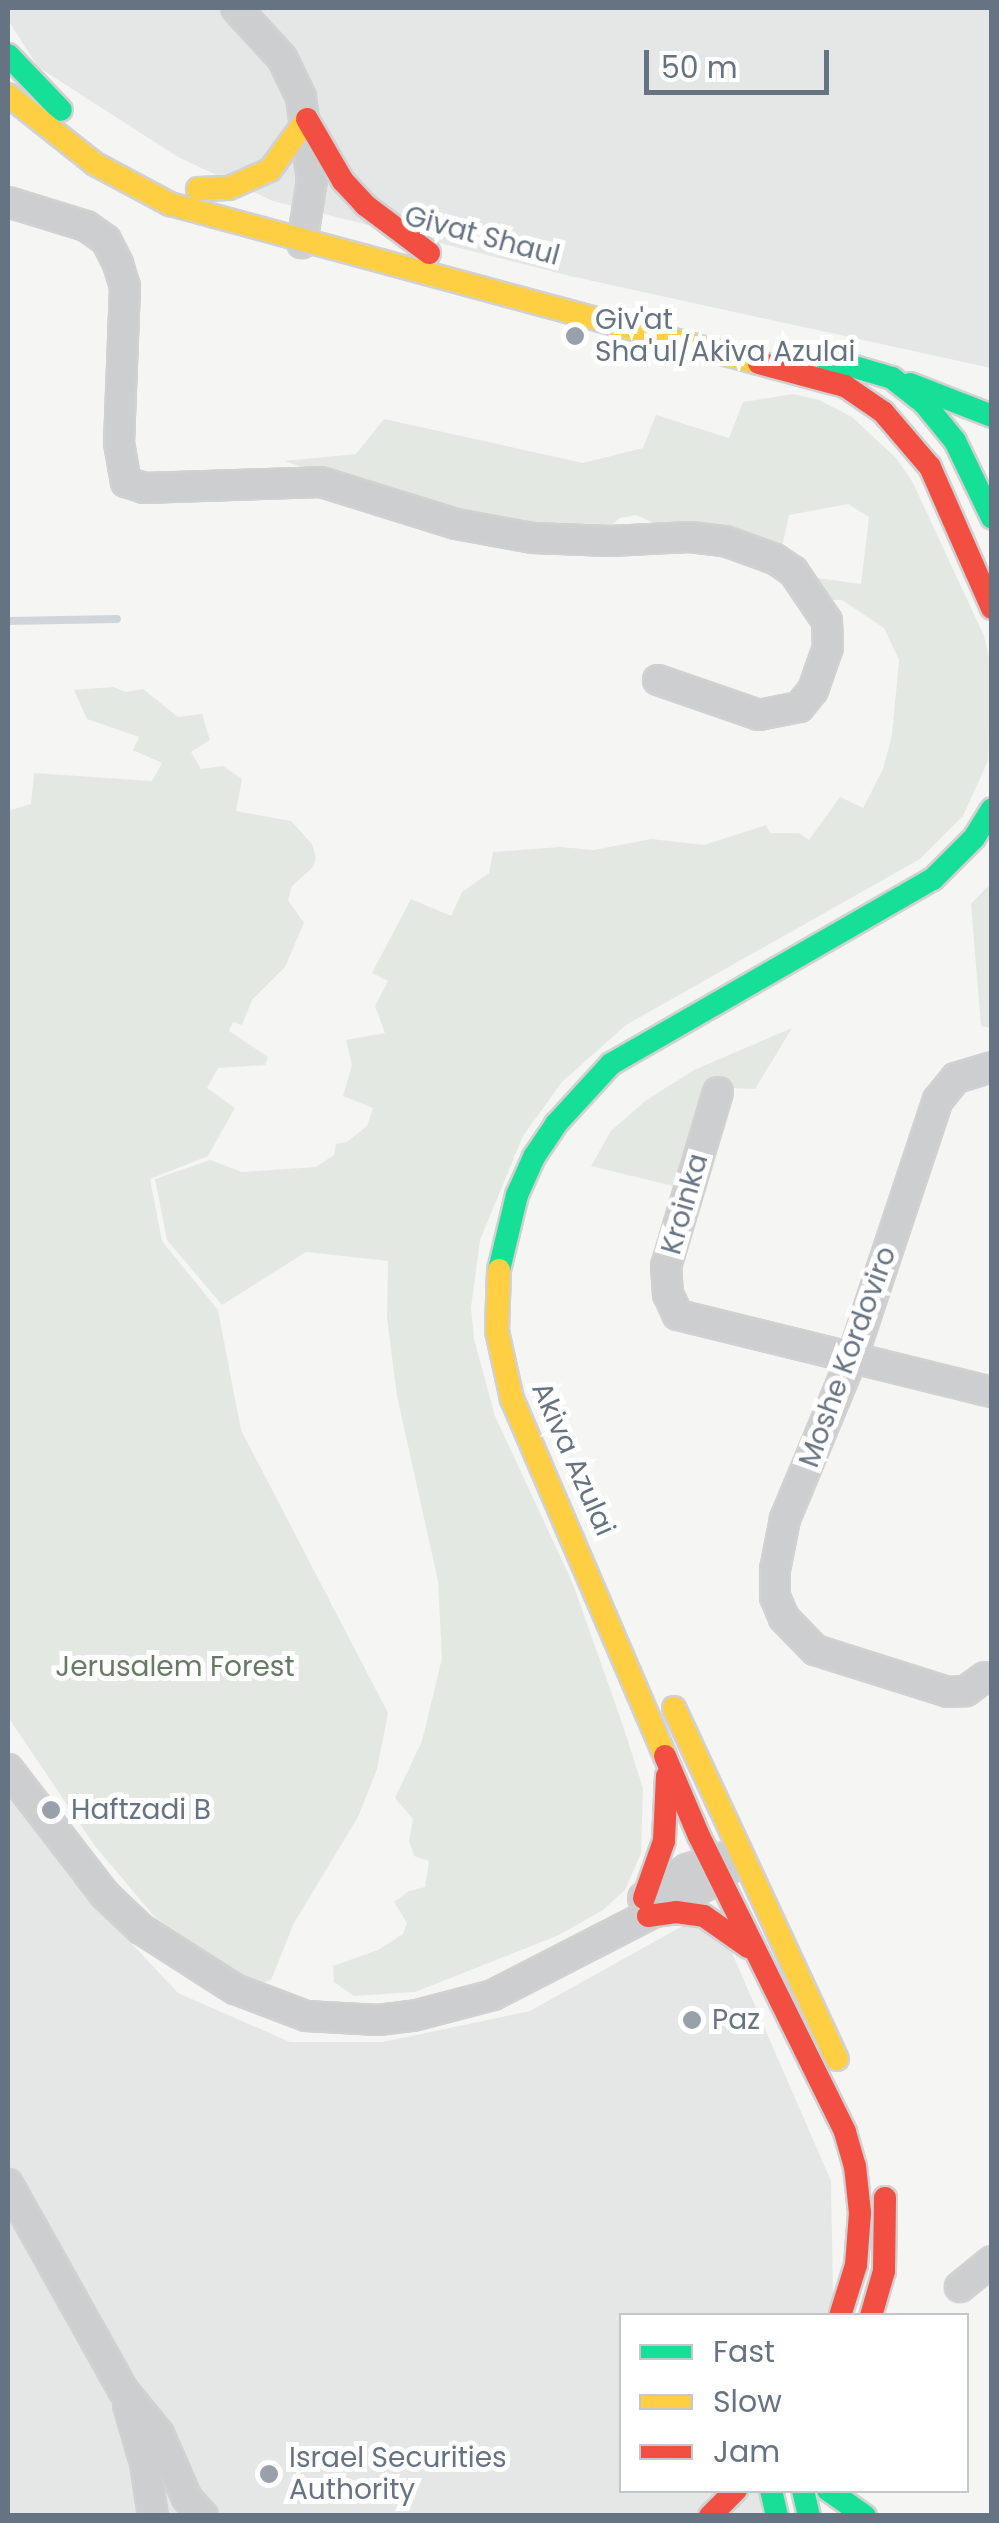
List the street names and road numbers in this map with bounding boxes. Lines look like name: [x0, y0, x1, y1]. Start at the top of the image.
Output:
street label: Givat Shaul: [401, 199, 563, 273]
street label: Kroinka: [655, 1150, 715, 1258]
street label: Moshe Kordoviro: [792, 1242, 904, 1472]
street label: Akiva Azulai: [524, 1377, 622, 1541]

